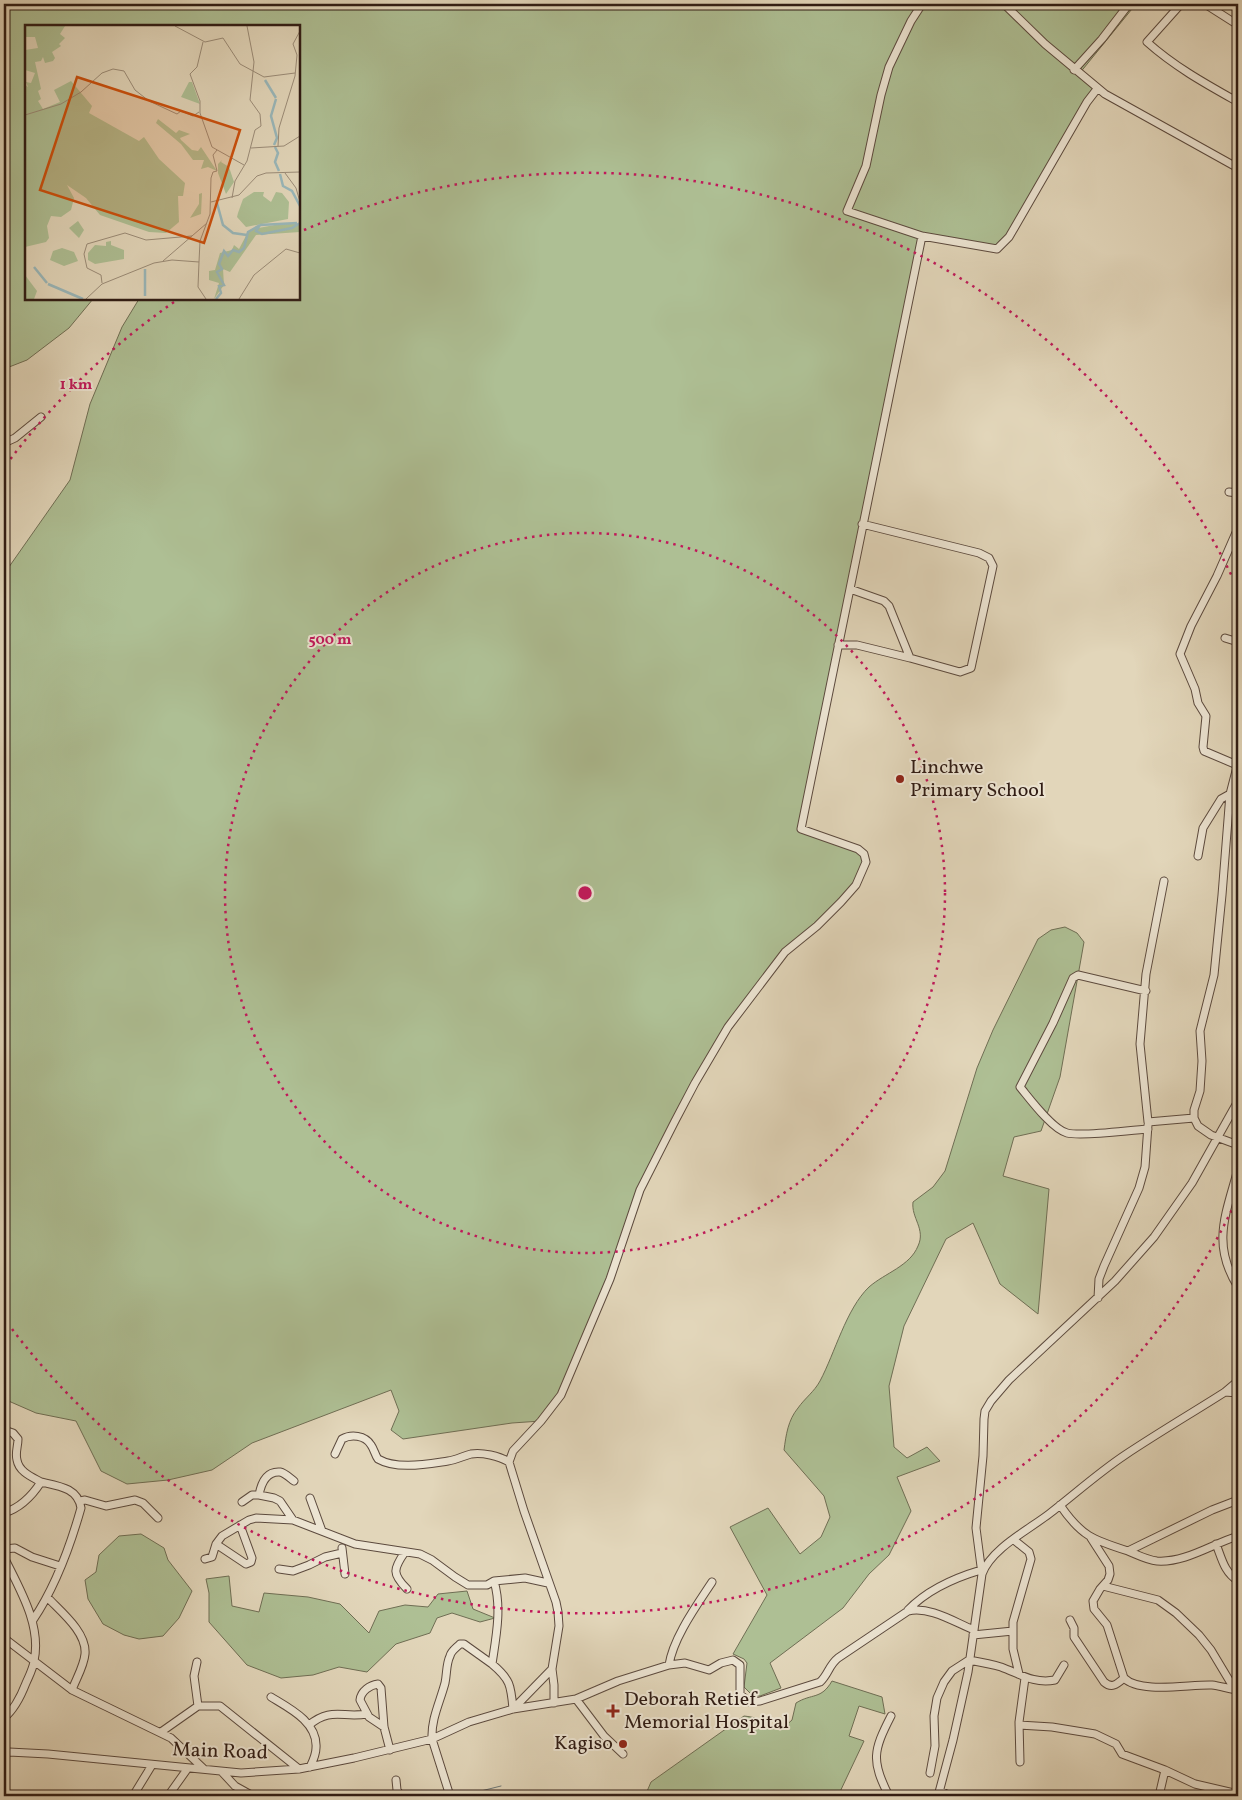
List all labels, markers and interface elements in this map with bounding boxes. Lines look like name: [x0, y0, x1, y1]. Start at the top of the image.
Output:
inset map: [25, 25, 300, 300]
text: 1 km: [60, 375, 93, 396]
text: 500 m: [308, 630, 352, 651]
place label: Linchwe Primary School: [910, 754, 1045, 805]
marker: Linchwe Primary School: [894, 773, 906, 785]
centre of rings: [576, 884, 594, 902]
place label: Deborah Retief Memorial Hospital: [624, 1686, 789, 1737]
marker: Deborah Retief Memorial Hospital: [606, 1704, 620, 1718]
place label: Kagiso: [554, 1730, 613, 1758]
street label: Main Road: [172, 1736, 268, 1768]
marker: Kagiso: [617, 1738, 629, 1750]

